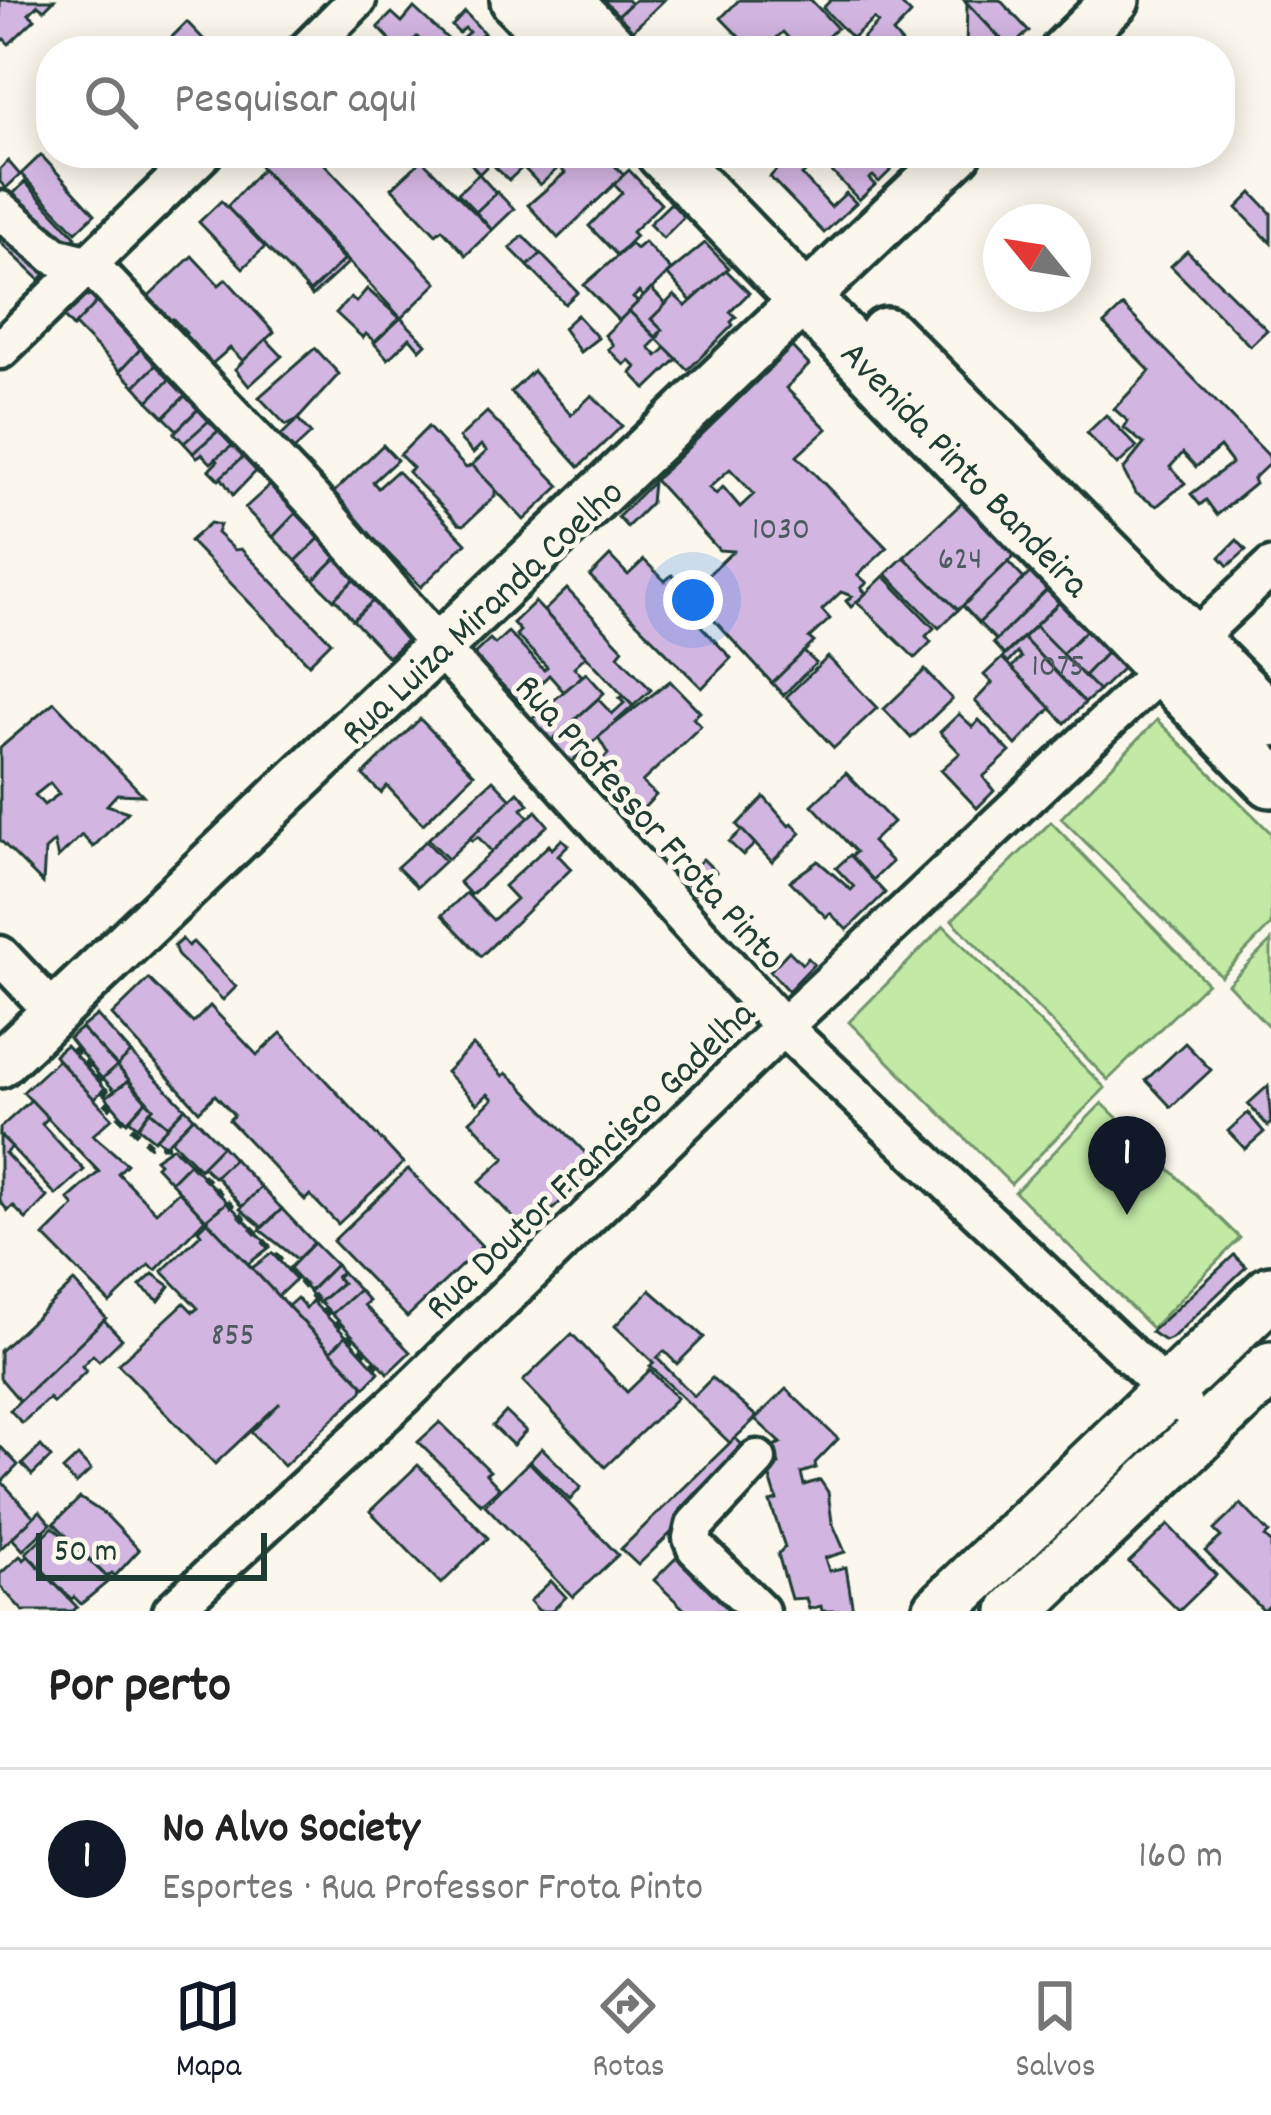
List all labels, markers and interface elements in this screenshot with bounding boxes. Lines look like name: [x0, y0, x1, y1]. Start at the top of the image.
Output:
search box: [36, 36, 1235, 168]
icon: search: [78, 69, 144, 135]
text: Pesquisar aqui: [174, 70, 417, 134]
north arrow: [983, 204, 1091, 312]
street label: Avenida Pinto Bandeira: [825, 330, 1100, 613]
street label: Rua Luiza Miranda Coelho: [331, 469, 638, 761]
house number: 1030: [752, 508, 810, 555]
house number: 624: [938, 538, 982, 585]
your location: [663, 570, 723, 630]
house number: 1075: [1031, 645, 1085, 692]
street label: Rua Professor Frota Pinto: [499, 664, 796, 985]
street label: Rua Doutor Francisco Gadelha: [415, 989, 771, 1336]
pin: 1: [1088, 1116, 1166, 1215]
house number: 855: [211, 1314, 255, 1361]
scale bar: [36, 1527, 267, 1580]
text: 50 m: [54, 1530, 118, 1577]
text: Por perto: [48, 1653, 231, 1725]
text: No Alvo Society: [162, 1799, 420, 1863]
text: 1: [83, 1831, 91, 1886]
text: 160 m: [1138, 1831, 1223, 1886]
text: Esportes · Rua Professor Frota Pinto: [162, 1863, 703, 1918]
tab: Mapa: [175, 1973, 241, 2092]
tab: Rotas: [592, 1973, 665, 2092]
tab: Salvos: [1015, 1973, 1096, 2092]

